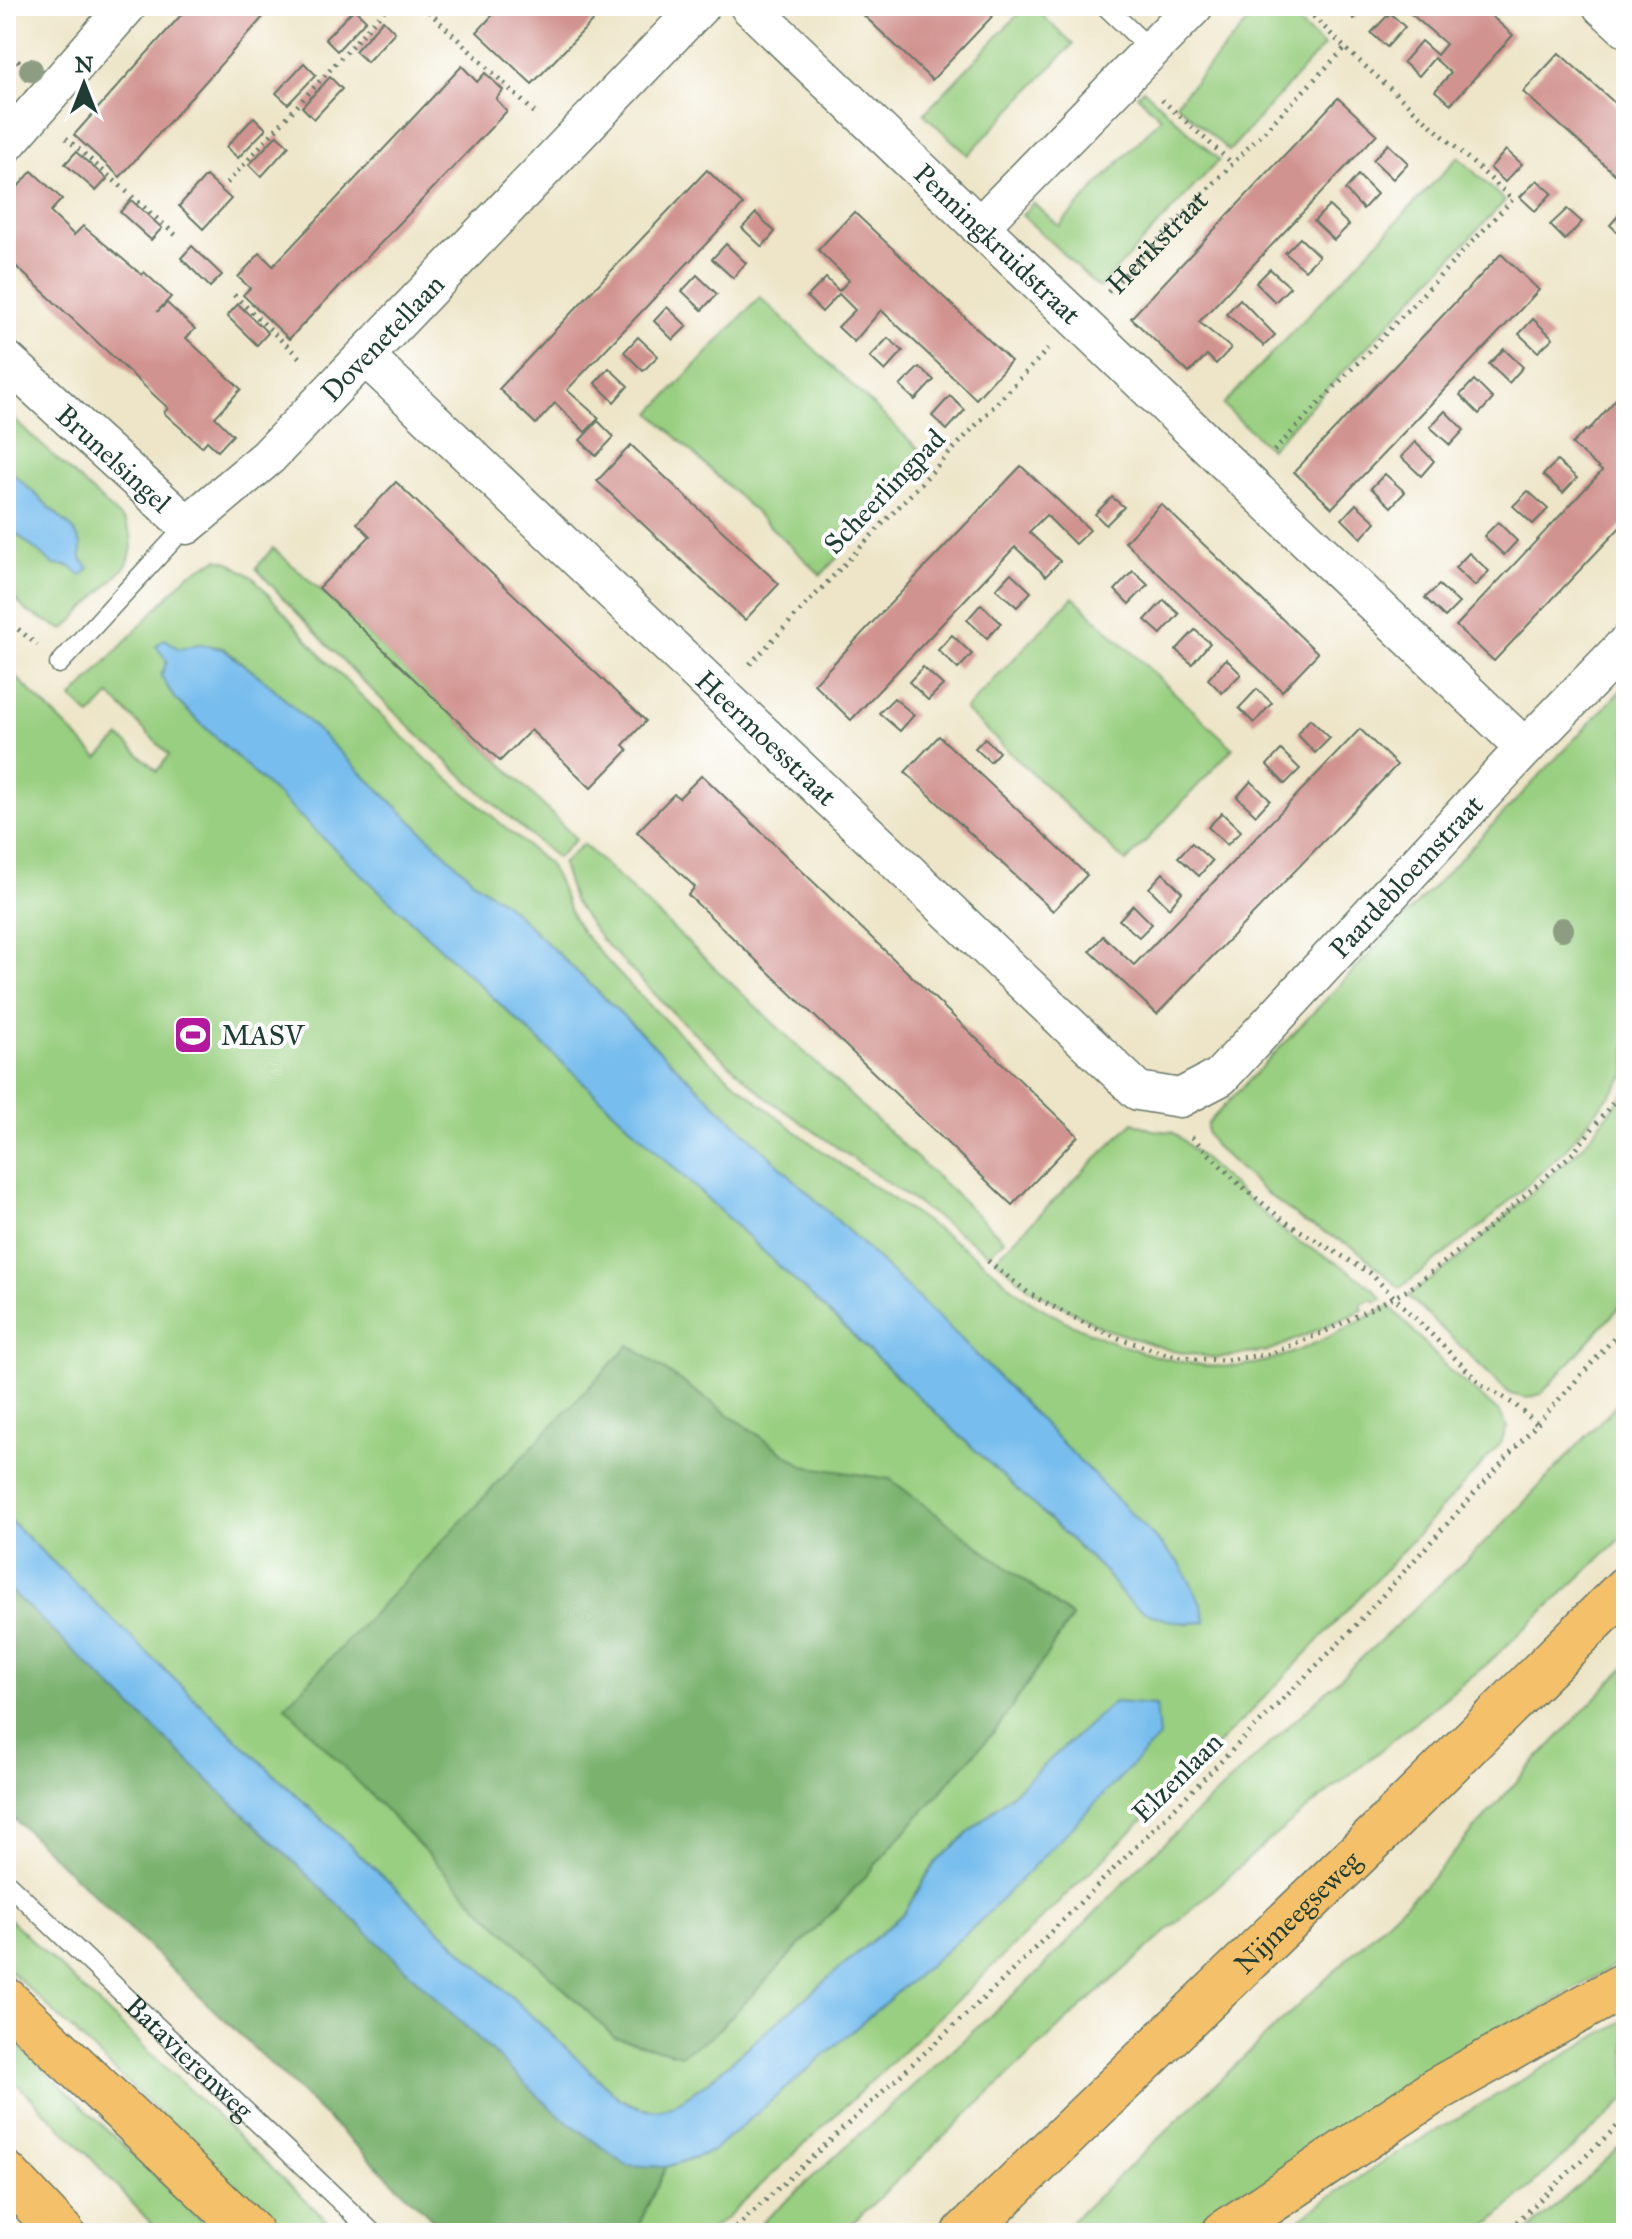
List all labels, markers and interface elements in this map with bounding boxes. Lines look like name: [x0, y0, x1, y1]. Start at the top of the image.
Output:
north arrow: [44, 44, 124, 124]
text: N: [75, 51, 94, 78]
street label: Penningkruidstraat: [907, 156, 1088, 332]
street label: Herikstraat: [1099, 183, 1215, 301]
street label: Dovenetellaan: [314, 267, 452, 409]
street label: Brunelsingel: [49, 397, 179, 520]
street label: Scheerlingpad: [816, 421, 953, 561]
street label: Heermoesstraat: [688, 663, 844, 813]
street label: Paardebloemstraat: [1322, 788, 1491, 966]
sports icon: MASV: [172, 1014, 214, 1056]
place label: MASV: [221, 1018, 306, 1053]
street label: Elzenlaan: [1125, 1725, 1230, 1830]
street label: Nijmeegseweg: [1227, 1843, 1369, 1981]
street label: Batavierenweg: [118, 1988, 261, 2128]

